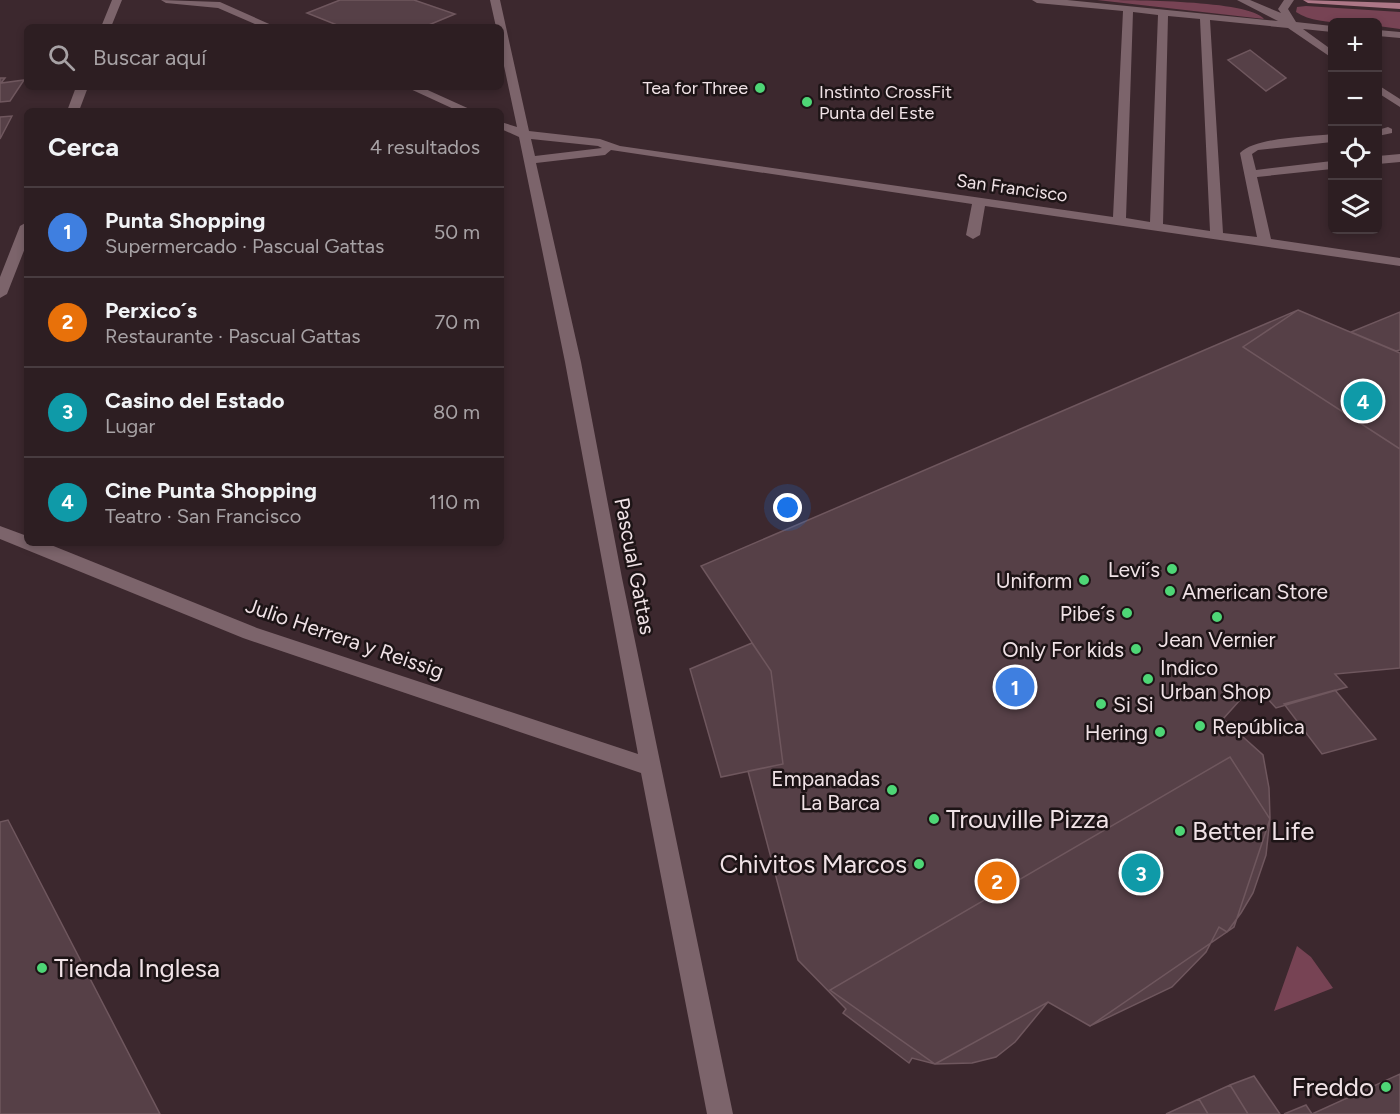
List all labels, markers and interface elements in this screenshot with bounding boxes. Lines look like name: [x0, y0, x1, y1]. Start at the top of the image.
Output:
map controls: [1328, 18, 1382, 234]
button: +: [1328, 18, 1382, 72]
search box: [24, 24, 504, 90]
icon: search: [45, 41, 78, 74]
text: Buscar aquí: [93, 44, 206, 71]
button: −: [1328, 72, 1382, 126]
place label: Tea for Three: [642, 77, 748, 99]
marker: Tea for Three: [753, 81, 767, 95]
place label: Instinto CrossFit Punta del Este: [819, 81, 952, 124]
marker: Instinto CrossFit Punta del Este: [800, 95, 814, 109]
button: locate: [1328, 126, 1382, 180]
text: Cerca: [48, 131, 119, 163]
text: 4 resultados: [370, 135, 480, 159]
street label: San Francisco: [955, 169, 1069, 207]
button: layers: [1328, 180, 1382, 234]
text: Punta Shopping: [105, 207, 265, 234]
text: 1: [63, 220, 72, 244]
text: 50 m: [434, 220, 480, 244]
text: Supermercado · Pascual Gattas: [105, 234, 384, 258]
text: Perxico´s: [105, 297, 197, 324]
text: 2: [62, 310, 73, 334]
text: 70 m: [434, 310, 480, 334]
text: Restaurante · Pascual Gattas: [105, 324, 361, 348]
pin: 4: [1344, 378, 1382, 424]
text: Casino del Estado: [105, 387, 285, 414]
text: 3: [62, 400, 73, 424]
text: 80 m: [433, 400, 480, 424]
text: Lugar: [105, 414, 155, 438]
text: Cine Punta Shopping: [105, 477, 317, 504]
text: 4: [61, 490, 74, 514]
text: 110 m: [429, 490, 480, 514]
your location: [773, 493, 802, 522]
street label: Pascual Gattas: [609, 495, 661, 637]
text: Teatro · San Francisco: [105, 504, 301, 528]
place label: Levi´s: [1108, 557, 1160, 582]
marker: Levi´s: [1165, 562, 1179, 576]
place label: Uniform: [996, 568, 1072, 593]
marker: Uniform: [1077, 573, 1091, 587]
place label: American Store: [1182, 579, 1328, 604]
marker: American Store: [1163, 584, 1177, 598]
street label: Julio Herrera y Reissig: [243, 592, 447, 684]
place label: Pibe´s: [1060, 601, 1115, 626]
marker: Pibe´s: [1120, 606, 1134, 620]
marker: Jean Vernier: [1210, 610, 1224, 624]
place label: Jean Vernier: [1158, 627, 1276, 652]
place label: Only For kids: [1002, 637, 1124, 662]
marker: Only For kids: [1129, 642, 1143, 656]
place label: Indico Urban Shop: [1160, 655, 1271, 704]
pin: 1: [996, 664, 1034, 710]
marker: Indico Urban Shop: [1141, 672, 1155, 686]
place label: Si Si: [1113, 692, 1154, 717]
marker: Si Si: [1094, 697, 1108, 711]
place label: República: [1212, 714, 1305, 739]
marker: República: [1193, 719, 1207, 733]
place label: Hering: [1085, 720, 1148, 745]
marker: Hering: [1153, 725, 1167, 739]
place label: Empanadas La Barca: [771, 766, 880, 815]
marker: Empanadas La Barca: [885, 783, 899, 797]
place label: Trouville Pizza: [946, 803, 1109, 835]
marker: Trouville Pizza: [927, 812, 941, 826]
place label: Better Life: [1192, 815, 1314, 847]
marker: Better Life: [1173, 824, 1187, 838]
place label: Chivitos Marcos: [719, 848, 907, 880]
pin: 3: [1122, 850, 1160, 896]
marker: Chivitos Marcos: [912, 857, 926, 871]
pin: 2: [978, 858, 1016, 904]
place label: Tienda Inglesa: [54, 952, 220, 984]
marker: Tienda Inglesa: [35, 961, 49, 975]
place label: Freddo: [1292, 1071, 1374, 1103]
marker: Freddo: [1379, 1080, 1393, 1094]

